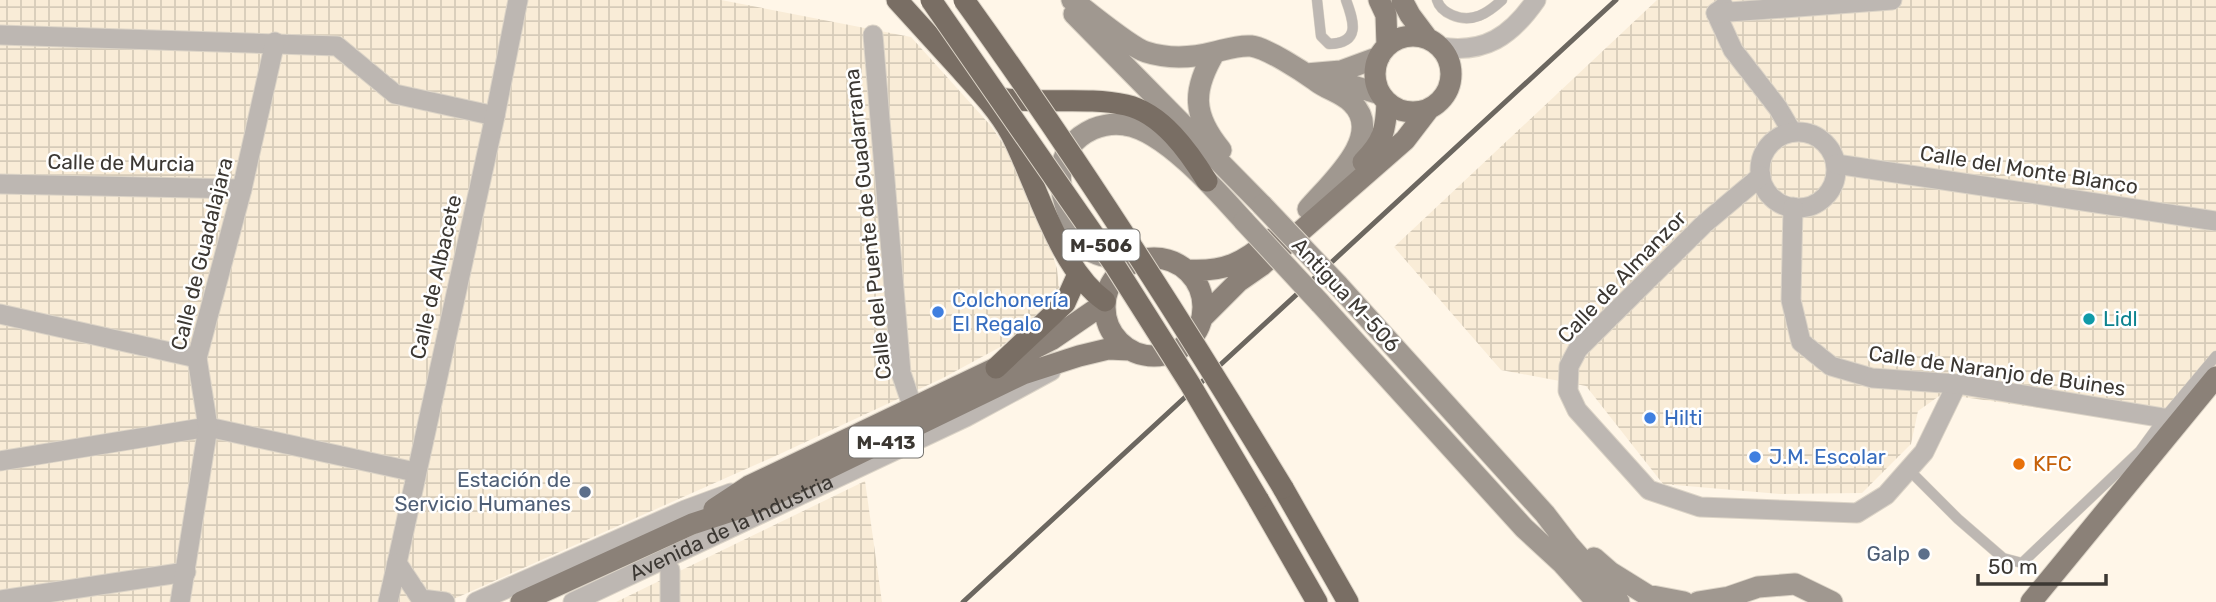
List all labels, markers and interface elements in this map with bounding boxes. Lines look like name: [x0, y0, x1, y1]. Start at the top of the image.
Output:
street label: Calle del Puente de Guadarrama: [839, 67, 896, 381]
street label: Calle del Monte Blanco: [1918, 140, 2140, 199]
street label: Calle de Murcia: [47, 149, 195, 176]
street label: Calle de Guadalajara: [165, 155, 238, 353]
street label: Calle de Albacete: [404, 192, 467, 362]
street label: Calle de Almanzor: [1552, 205, 1691, 348]
road number: M-506: [1062, 230, 1140, 260]
street label: Antigua M-506: [1287, 232, 1406, 357]
place label: Colchonería El Regalo: [952, 287, 1069, 336]
marker: Colchonería El Regalo: [930, 304, 946, 320]
place label: Lidl: [2103, 306, 2138, 331]
marker: Lidl: [2081, 311, 2097, 327]
street label: Calle de Naranjo de Buines: [1867, 340, 2127, 401]
place label: Hilti: [1664, 405, 1702, 430]
marker: Hilti: [1642, 410, 1658, 426]
road number: M-413: [849, 426, 923, 458]
place label: J.M. Escolar: [1769, 444, 1886, 469]
marker: J.M. Escolar: [1747, 449, 1763, 465]
place label: KFC: [2033, 451, 2072, 476]
marker: KFC: [2011, 456, 2027, 472]
place label: Estación de Servicio Humanes: [395, 467, 571, 516]
street label: Avenida de la Industria: [625, 468, 837, 586]
marker: Estación de Servicio Humanes: [577, 484, 593, 500]
place label: Galp: [1866, 541, 1910, 566]
scale bar: [1978, 542, 2106, 586]
marker: Galp: [1916, 546, 1932, 562]
text: 50 m: [1988, 554, 2038, 579]

